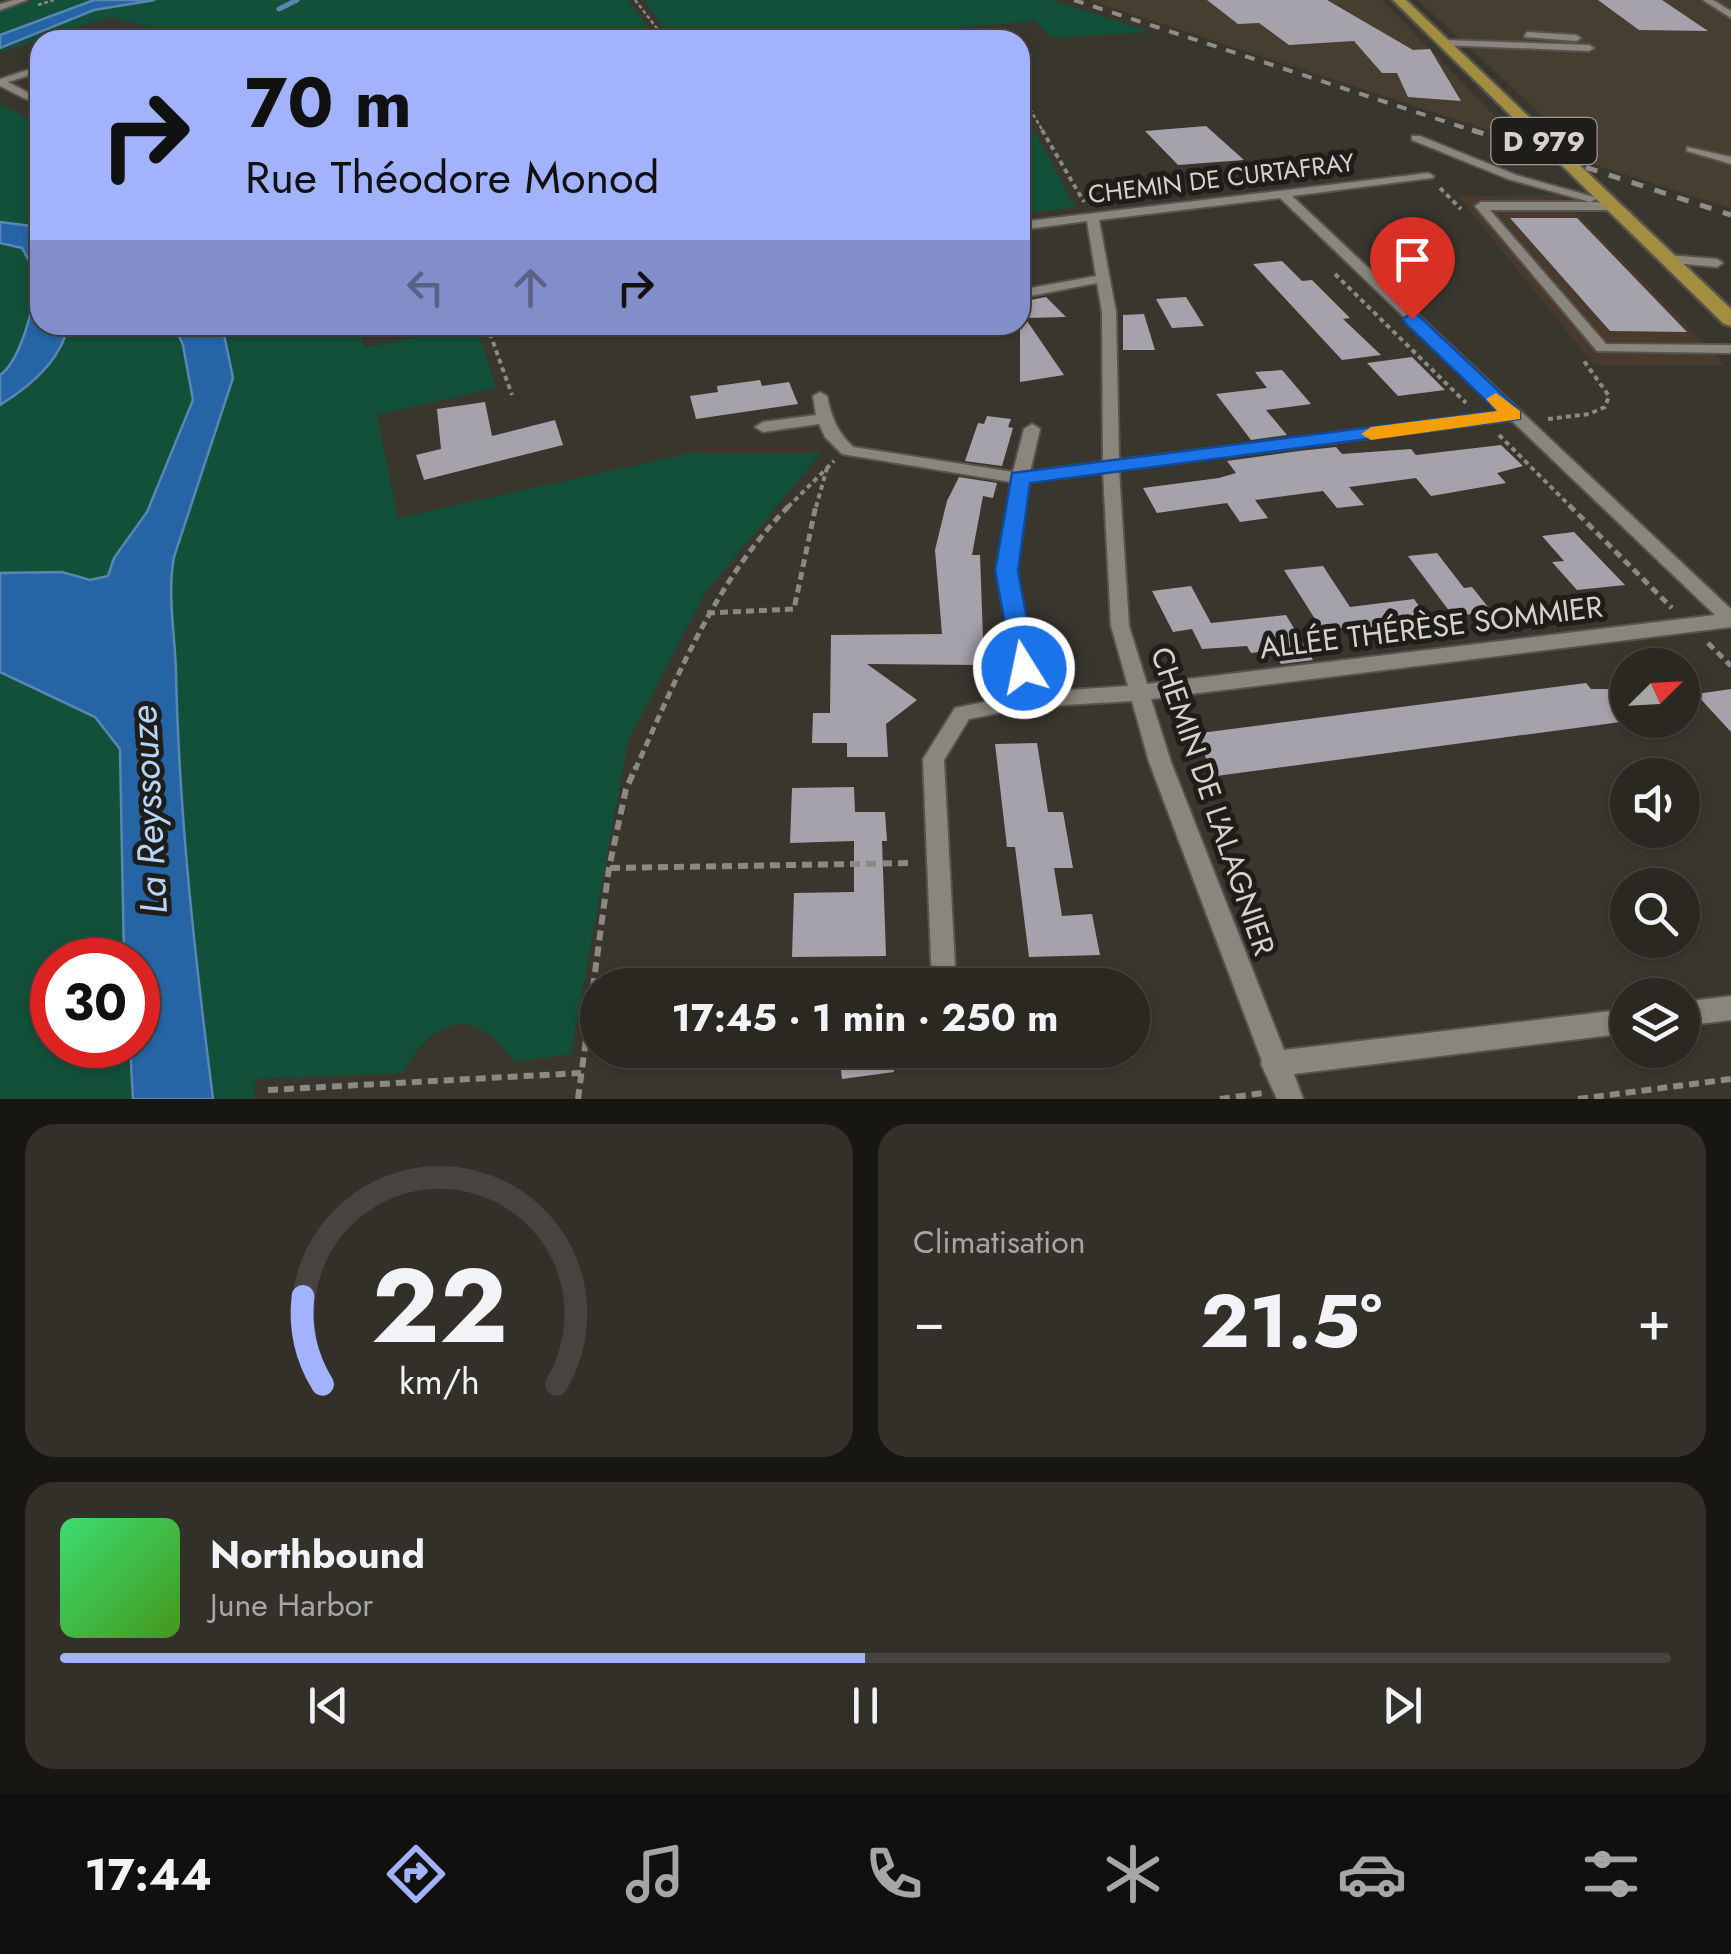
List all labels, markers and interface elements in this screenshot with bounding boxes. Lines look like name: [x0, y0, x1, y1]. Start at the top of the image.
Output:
text: 70 m: [245, 52, 412, 153]
icon: right: [80, 70, 210, 200]
road number: D 979: [1492, 118, 1596, 164]
street label: CHEMIN DE CURTAFRAY: [1086, 144, 1356, 212]
text: Rue Théodore Monod: [245, 145, 659, 210]
pin: [1370, 217, 1455, 320]
icon: arrive: [1385, 232, 1440, 287]
icon: left: [398, 260, 453, 315]
icon: ahead: [503, 260, 558, 315]
icon: right: [608, 260, 663, 315]
street label: ALLÉE THÉRÈSE SOMMIER: [1257, 585, 1605, 669]
position arrow: [972, 616, 1076, 720]
street label: CHEMIN DE L'ALAGNIER: [1140, 641, 1286, 961]
north arrow: [1610, 648, 1700, 738]
map controls: [1610, 648, 1700, 1068]
water label: La Reyssouze: [115, 704, 181, 916]
button: sound: [1610, 758, 1700, 848]
button: search: [1610, 868, 1700, 958]
speed limit sign: 30: [30, 938, 160, 1068]
button: layers: [1610, 978, 1700, 1068]
text: 17:45 · 1 min · 250 m: [672, 990, 1059, 1045]
text: Climatisation: [913, 1219, 1086, 1265]
text: 22: [371, 1231, 507, 1381]
text: 21.5°: [1200, 1267, 1382, 1375]
text: −: [913, 1281, 945, 1361]
text: +: [1637, 1281, 1671, 1361]
text: km/h: [399, 1356, 479, 1407]
text: Northbound: [210, 1527, 425, 1582]
text: June Harbor: [210, 1582, 373, 1628]
icon: previous: [301, 1678, 356, 1733]
icon: pause: [838, 1678, 893, 1733]
icon: next: [1375, 1678, 1430, 1733]
icon: directions: [381, 1839, 451, 1909]
icon: music: [620, 1839, 690, 1909]
icon: phone: [859, 1839, 929, 1909]
icon: climate: [1098, 1839, 1168, 1909]
icon: car: [1337, 1839, 1407, 1909]
icon: filters: [1576, 1839, 1646, 1909]
text: 17:44: [85, 1842, 212, 1907]

